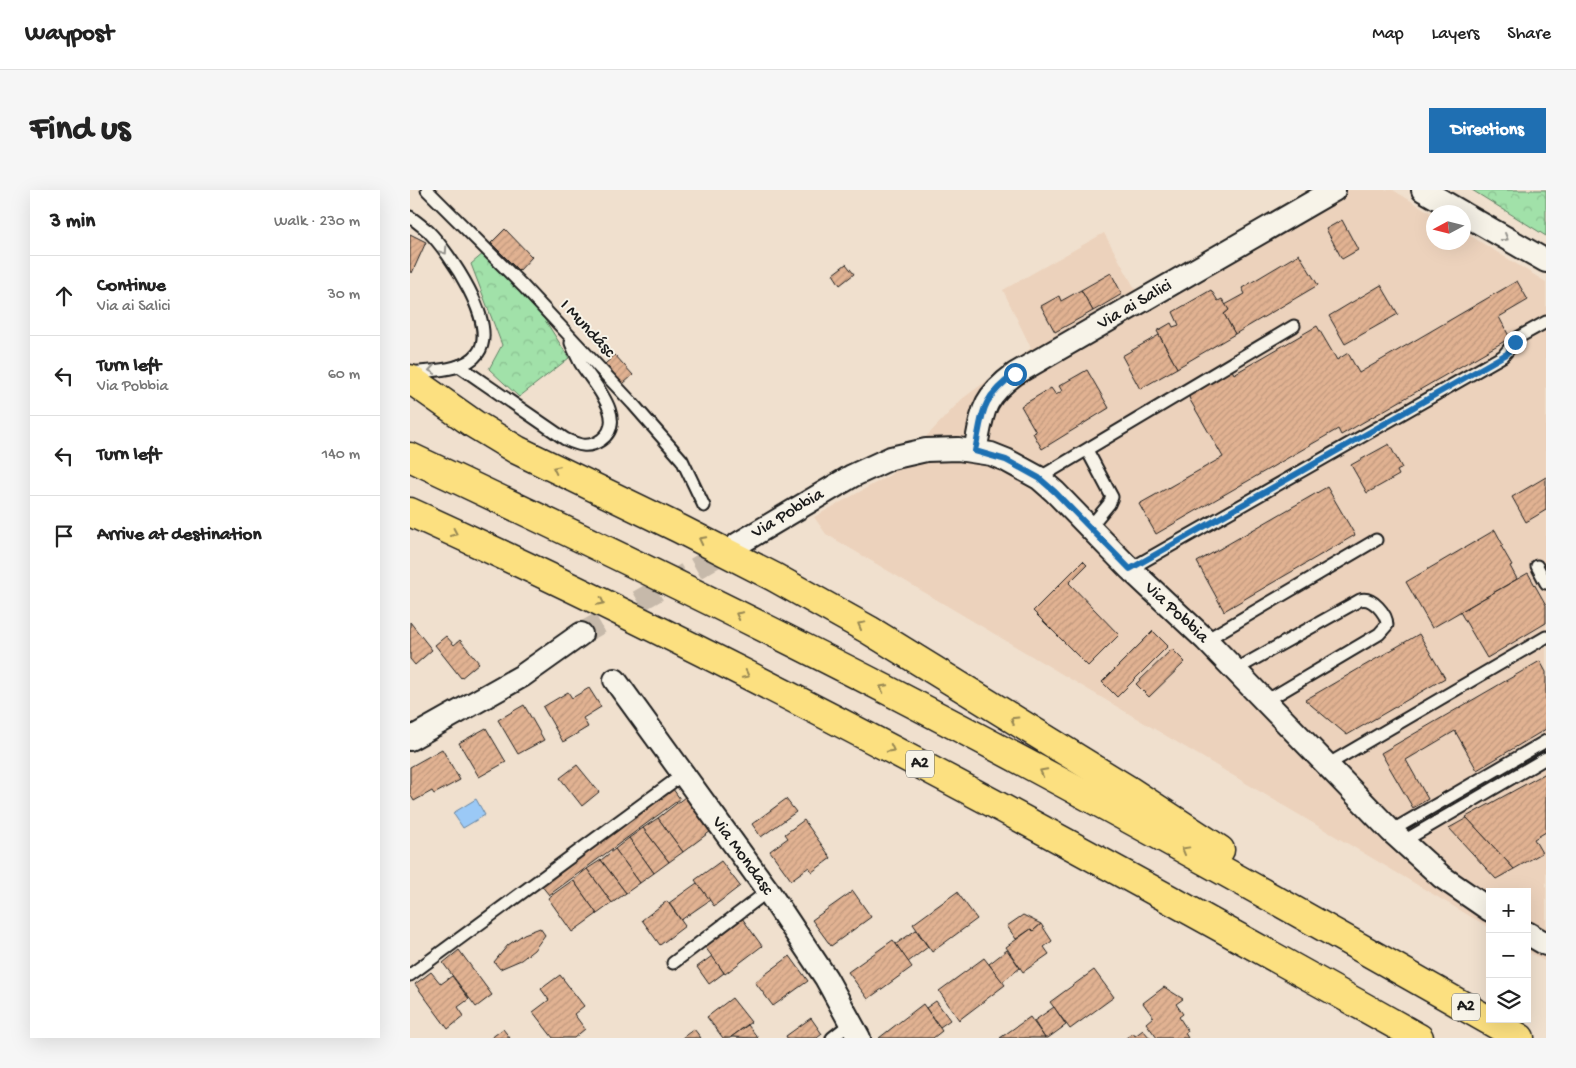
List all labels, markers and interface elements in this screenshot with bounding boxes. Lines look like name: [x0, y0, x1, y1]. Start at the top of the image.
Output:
text: Waypost: [25, 20, 113, 49]
text: Map: [1372, 24, 1404, 45]
text: Layers: [1432, 24, 1479, 45]
text: Share: [1507, 24, 1551, 45]
button: Directions: [1429, 108, 1546, 153]
text: Find us: [30, 110, 130, 151]
north arrow: [1426, 205, 1471, 250]
text: 3 min: [50, 210, 95, 235]
text: Walk · 230 m: [274, 213, 360, 232]
one-way arrow: [1499, 231, 1508, 241]
one-way arrow: [438, 246, 447, 255]
text: Continue: [97, 275, 166, 298]
street label: Via ai Salici: [1093, 275, 1176, 335]
icon: ahead: [50, 282, 78, 310]
text: 30 m: [327, 286, 360, 305]
street label: I Mundásc: [555, 296, 620, 363]
text: Via ai Salici: [97, 298, 170, 317]
route end: [1504, 331, 1527, 354]
text: Turn left: [97, 355, 161, 378]
icon: left: [50, 362, 78, 390]
route start: [1004, 363, 1027, 386]
one-way arrow: [428, 364, 436, 375]
text: 60 m: [328, 366, 360, 385]
text: Via Pobbia: [97, 378, 168, 397]
icon: left: [50, 442, 78, 470]
text: Turn left: [97, 444, 161, 467]
text: 140 m: [322, 446, 360, 465]
one-way arrow: [552, 465, 561, 475]
street label: Via Pobbia: [747, 484, 829, 544]
icon: arrive: [50, 522, 78, 550]
text: Arrive at destination: [97, 524, 261, 547]
one-way arrow: [449, 526, 458, 537]
one-way arrow: [699, 536, 708, 546]
street label: Via Pobbia: [1139, 577, 1213, 649]
one-way arrow: [596, 596, 605, 607]
one-way arrow: [735, 611, 744, 621]
one-way arrow: [857, 622, 866, 632]
one-way arrow: [741, 669, 750, 679]
one-way arrow: [880, 684, 889, 694]
one-way arrow: [1011, 716, 1020, 726]
one-way arrow: [886, 743, 895, 753]
road number: A2: [906, 750, 934, 778]
one-way arrow: [1039, 769, 1048, 779]
street label: Via Mondasc: [706, 812, 778, 900]
one-way arrow: [1182, 846, 1191, 856]
map controls: [1486, 888, 1531, 1023]
button: +: [1486, 888, 1531, 933]
button: −: [1486, 933, 1531, 978]
button: layers: [1486, 978, 1531, 1023]
road number: A2: [1452, 994, 1480, 1020]

